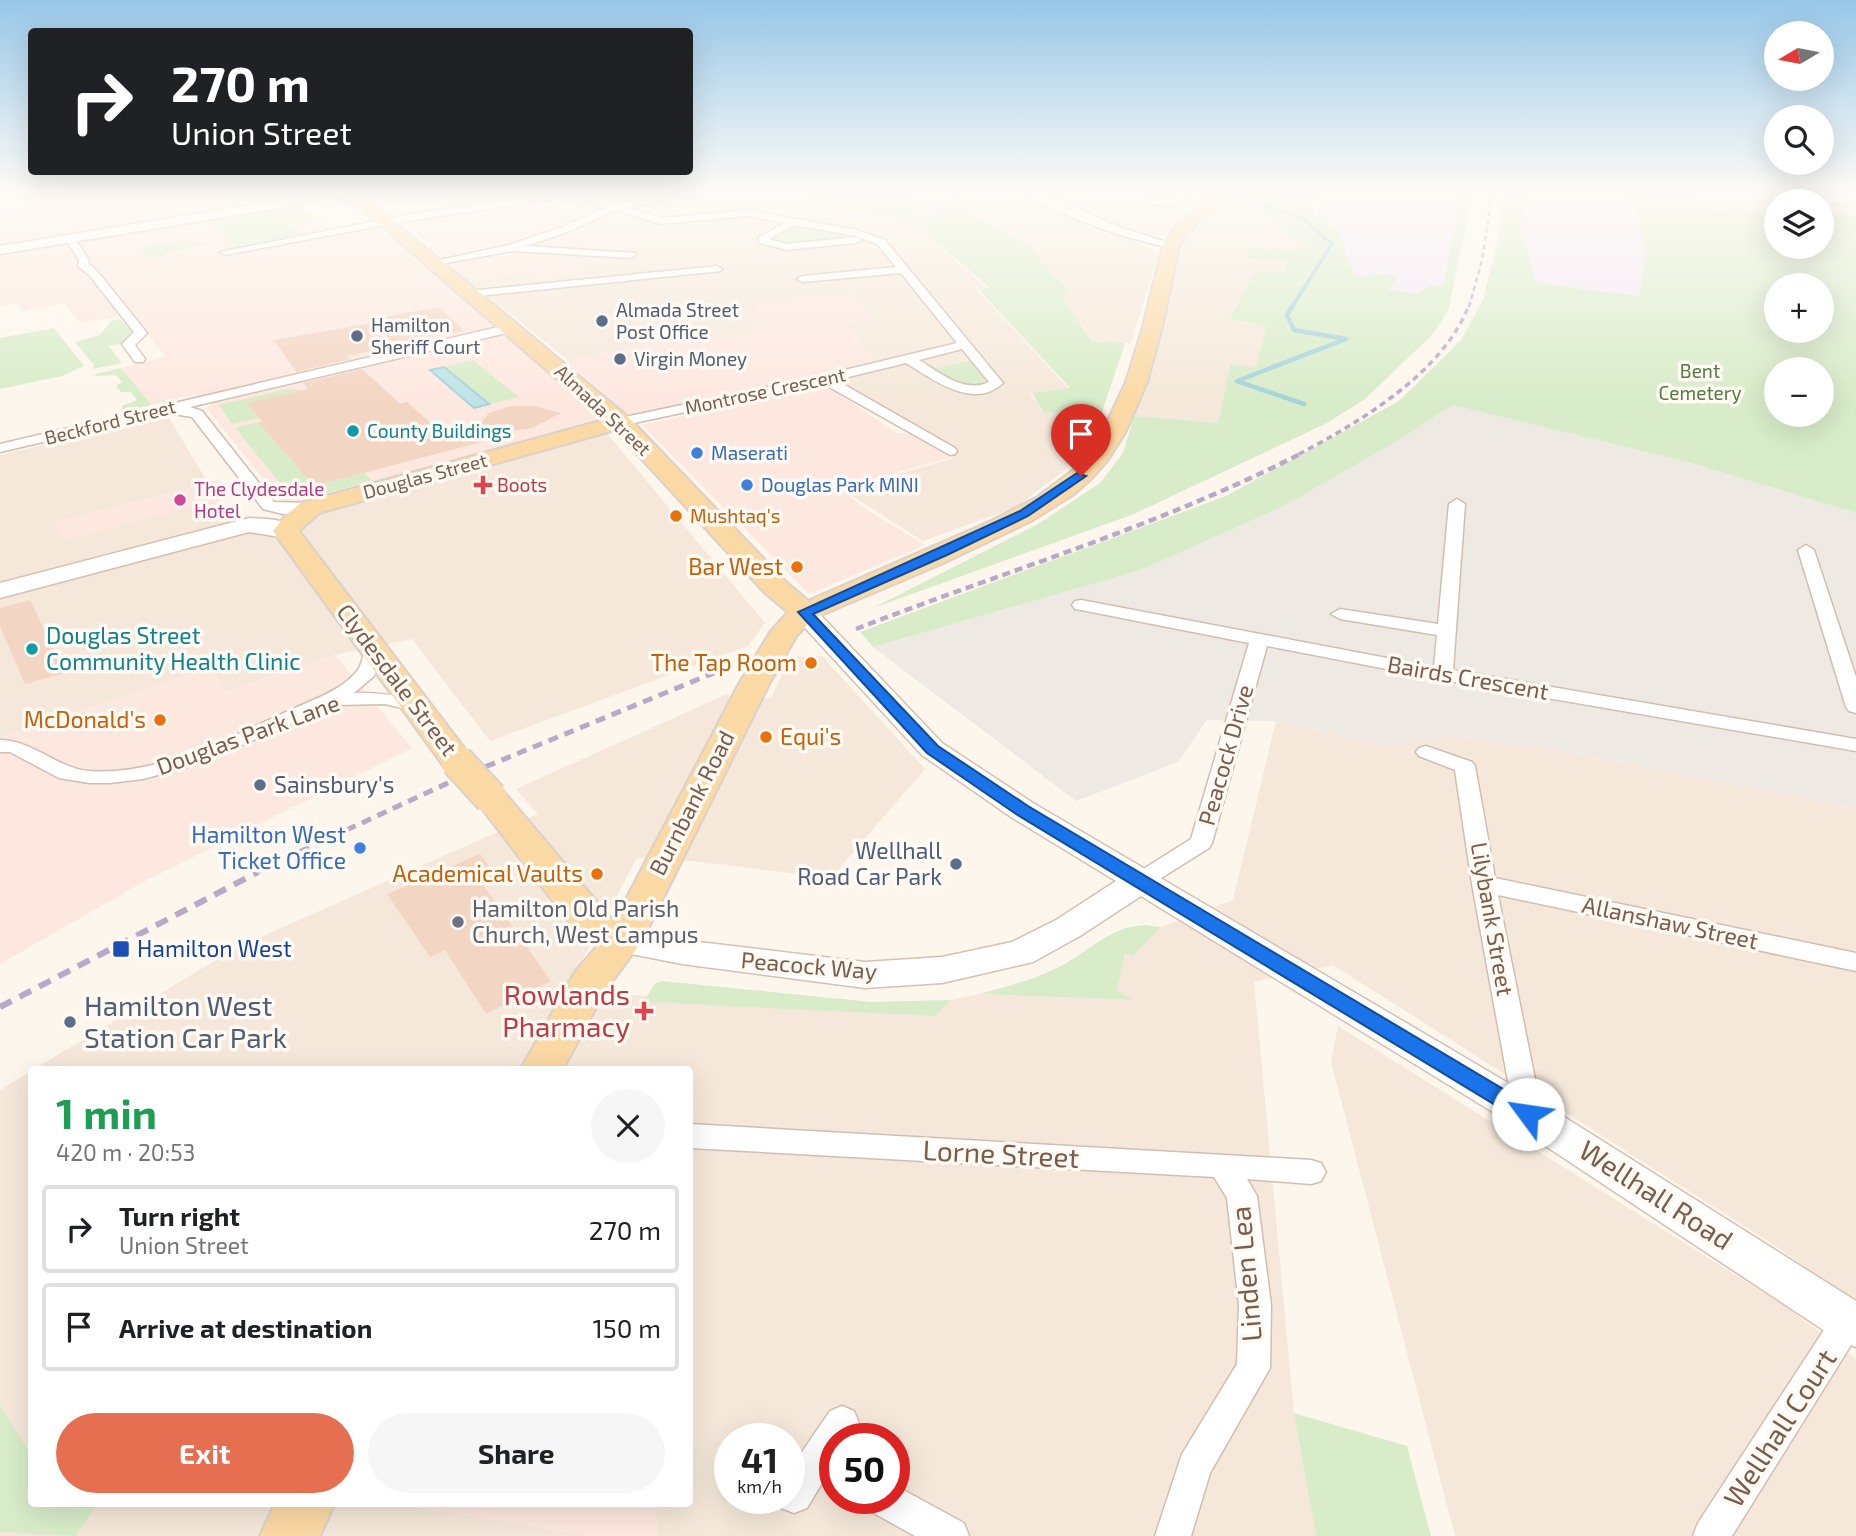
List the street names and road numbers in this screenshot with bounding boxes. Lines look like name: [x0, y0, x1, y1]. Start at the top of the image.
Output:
street label: Almada Street: [551, 359, 656, 460]
street label: Montrose Crescent: [682, 362, 847, 419]
street label: Beckford Street: [42, 394, 178, 449]
street label: Douglas Street: [360, 448, 489, 503]
street label: Clydesdale Street: [332, 598, 464, 761]
street label: Bairds Crescent: [1385, 649, 1551, 705]
street label: Peacock Drive: [1192, 681, 1258, 828]
street label: Douglas Park Lane: [152, 688, 343, 780]
street label: Burnbank Road: [643, 726, 740, 880]
street label: Lilybank Street: [1466, 840, 1520, 998]
street label: Allanshaw Street: [1580, 890, 1761, 954]
street label: Peacock Way: [740, 945, 878, 985]
street label: Lorne Street: [922, 1132, 1080, 1174]
street label: Wellhall Road: [1573, 1132, 1740, 1256]
street label: Linden Lea: [1222, 1205, 1268, 1343]
street label: Wellhall Court: [1716, 1342, 1843, 1513]

